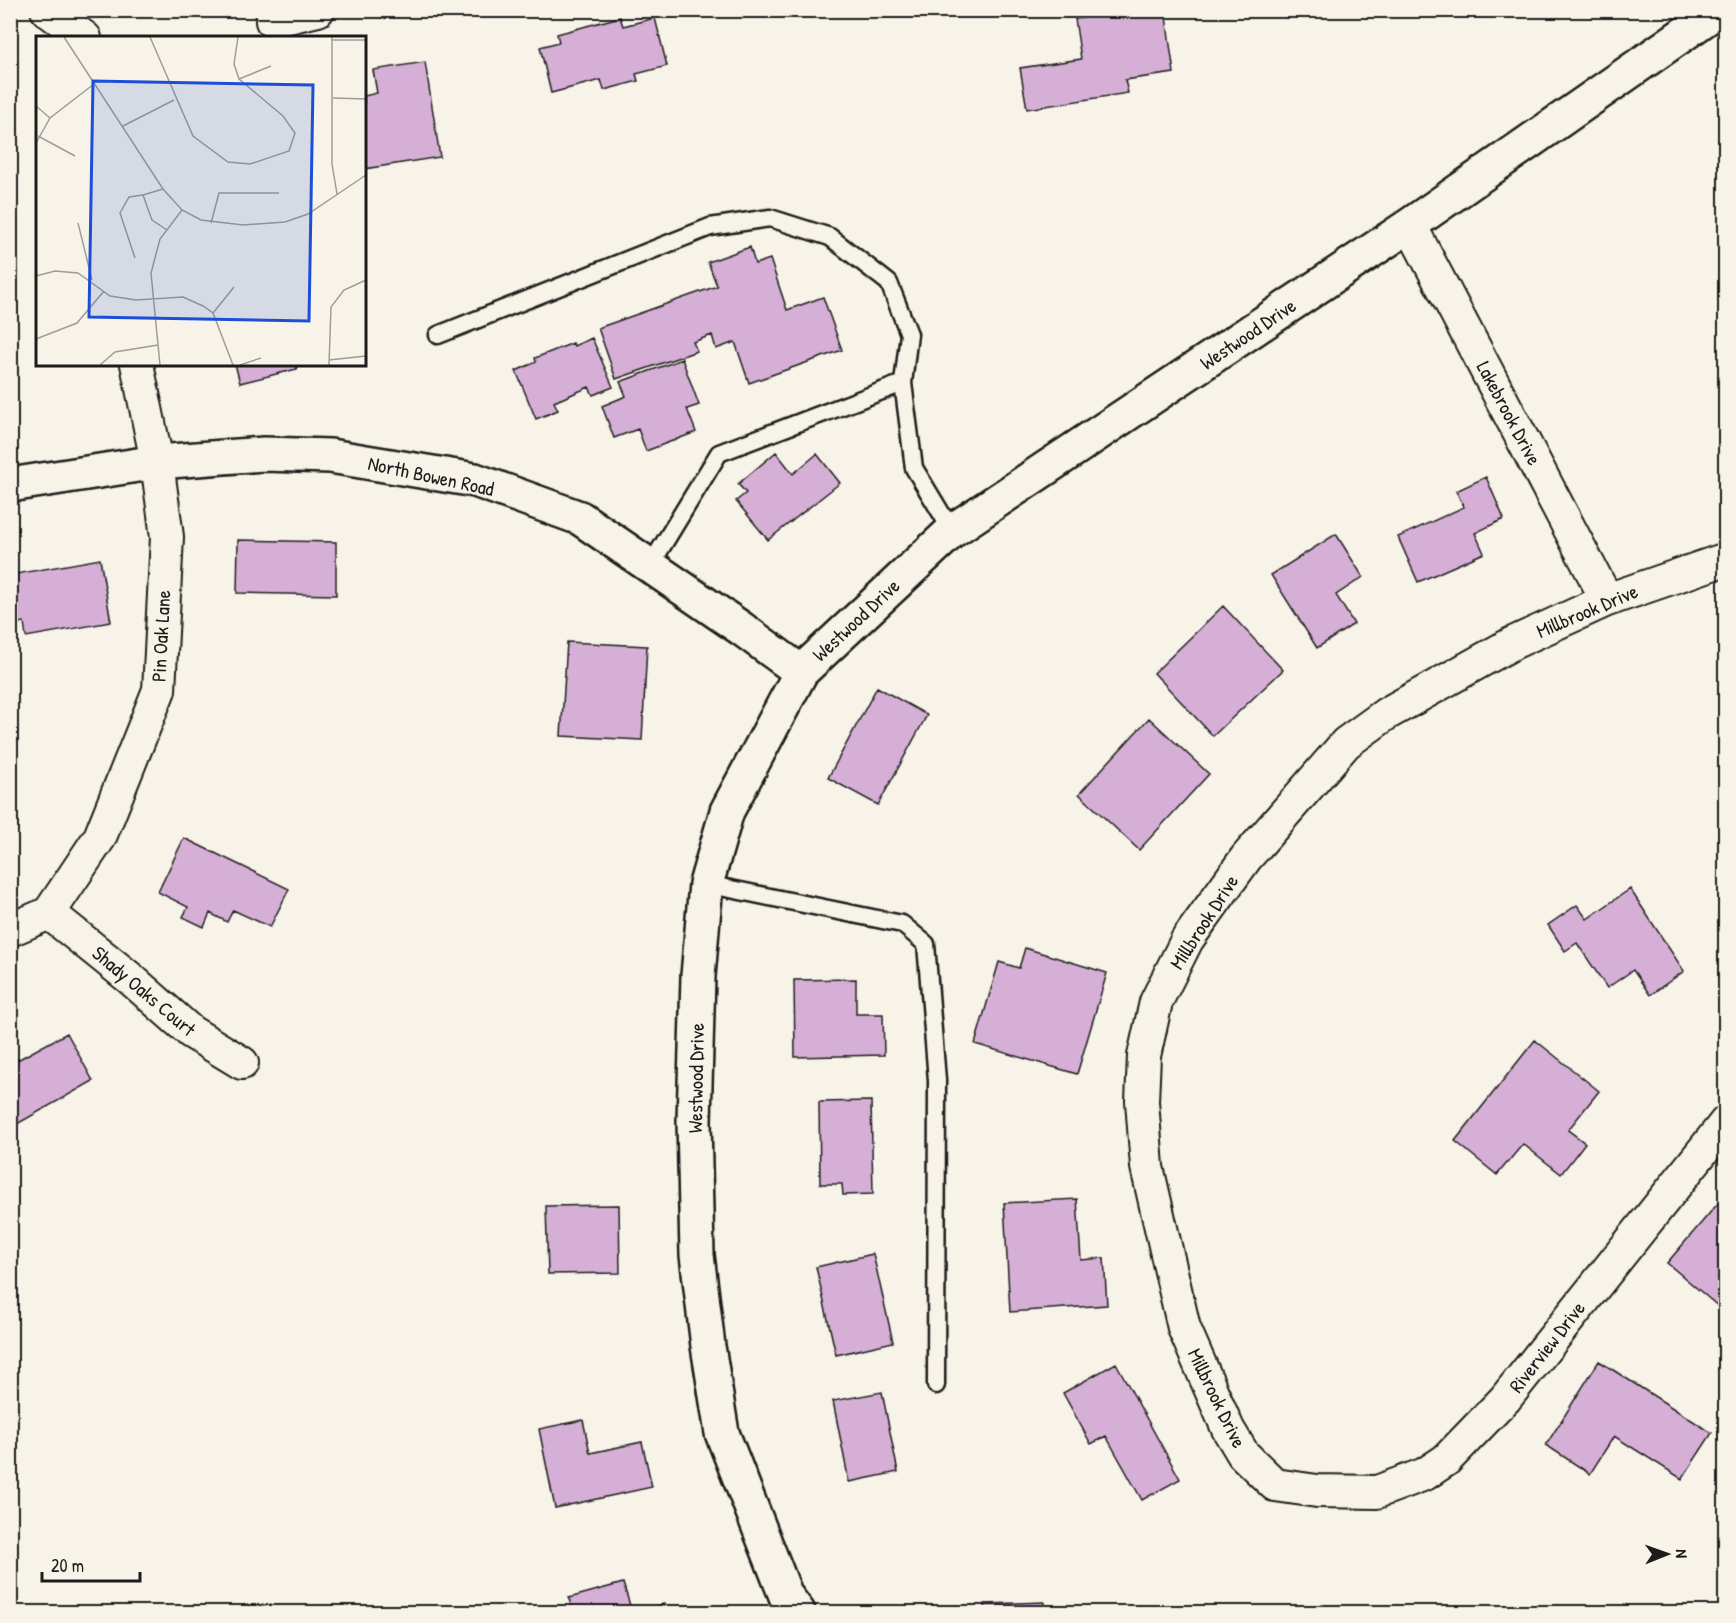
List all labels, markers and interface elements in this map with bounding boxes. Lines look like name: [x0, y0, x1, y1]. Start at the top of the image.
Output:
inset map: [36, 36, 366, 366]
street label: Westwood Drive: [1194, 292, 1301, 376]
street label: Lakebrook Drive: [1471, 356, 1548, 470]
street label: North Bowen Road: [366, 449, 497, 502]
street label: Westwood Drive: [806, 572, 905, 667]
street label: Millbrook Drive: [1532, 577, 1642, 644]
street label: Pin Oak Lane: [145, 589, 176, 683]
street label: Millbrook Drive: [1163, 869, 1244, 974]
street label: Shady Oaks Court: [87, 939, 203, 1043]
street label: Westwood Drive: [681, 1023, 710, 1133]
street label: Riverview Drive: [1502, 1295, 1591, 1398]
street label: Millbrook Drive: [1182, 1344, 1253, 1452]
north arrow: [1637, 1524, 1697, 1584]
scale bar: [42, 1545, 140, 1583]
text: N: [1671, 1549, 1693, 1559]
text: 20 m: [51, 1553, 84, 1578]

